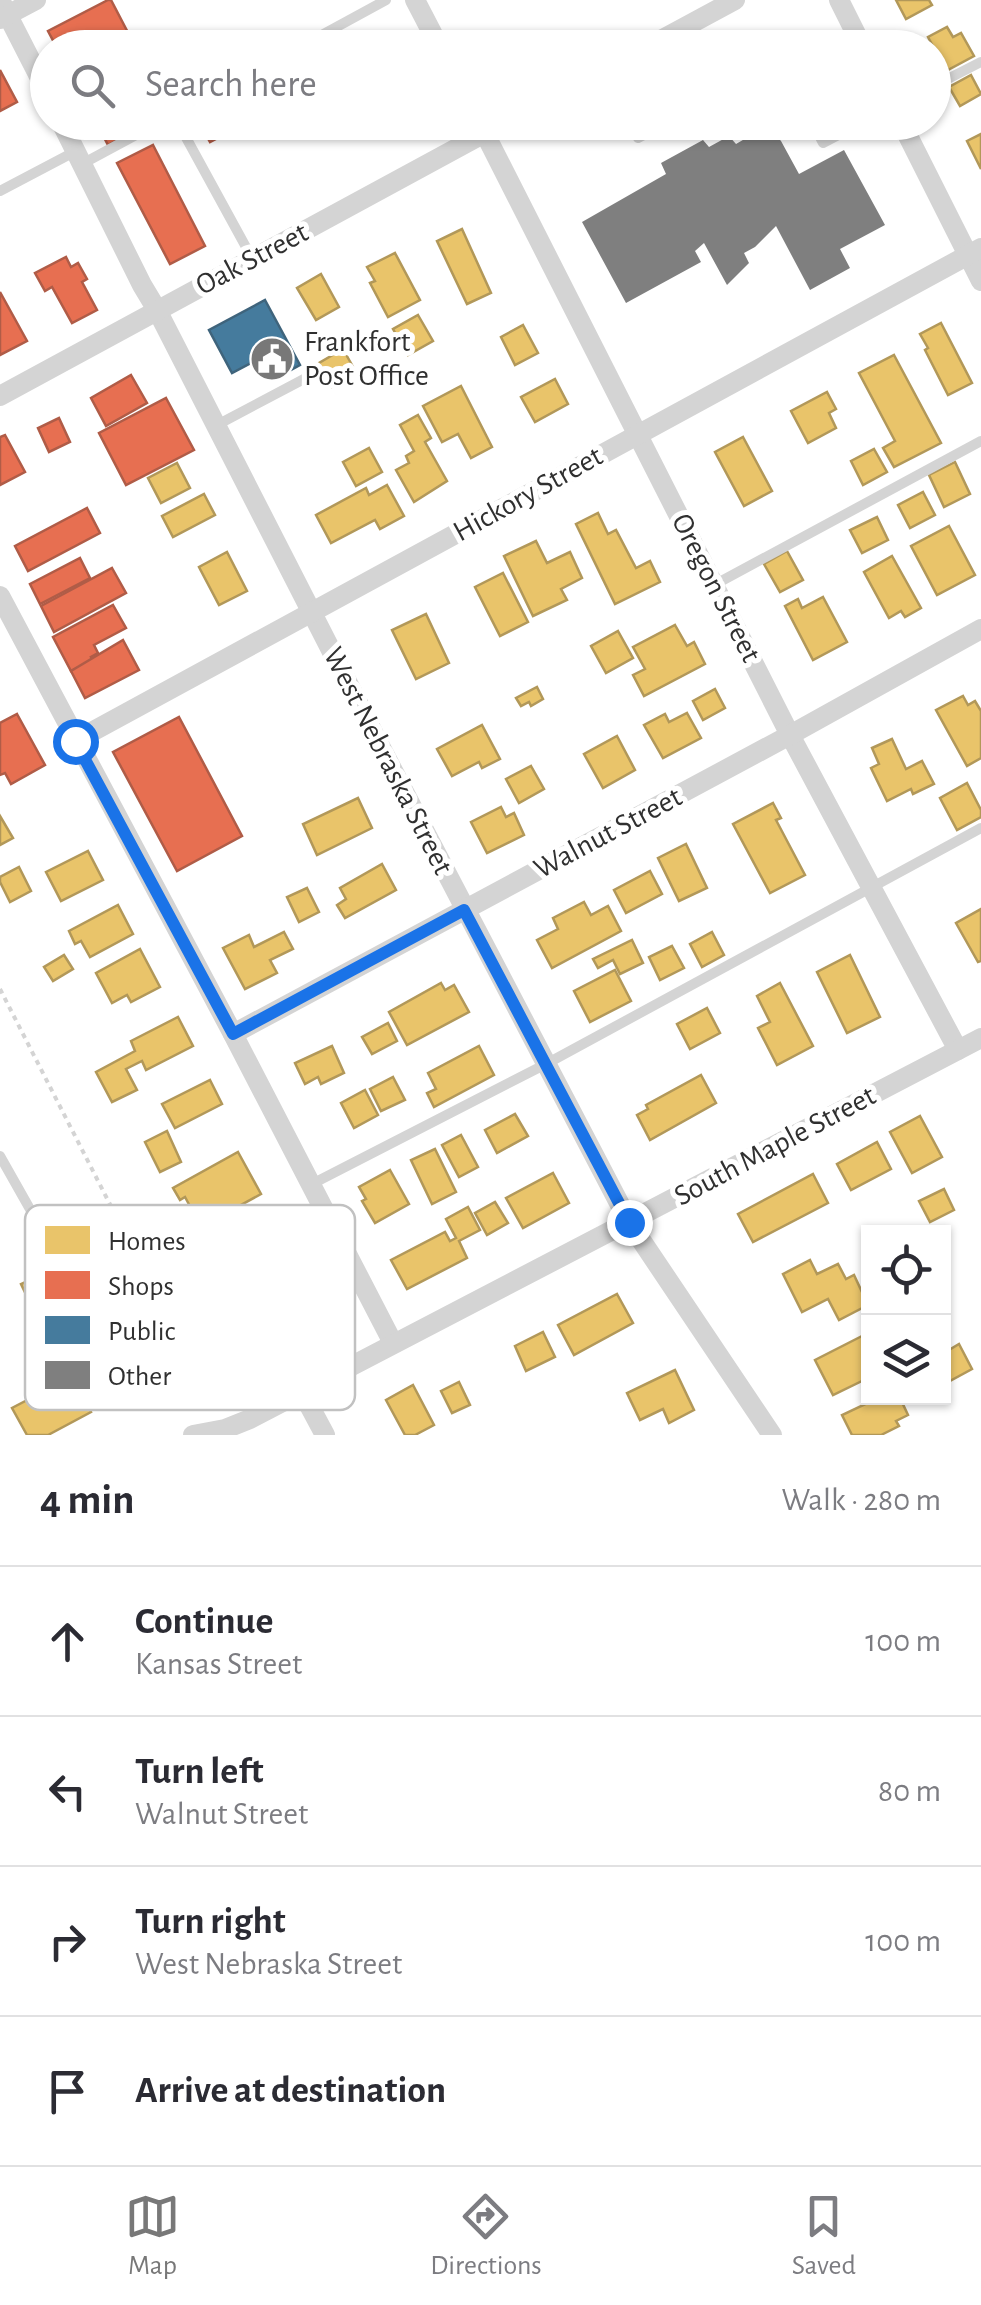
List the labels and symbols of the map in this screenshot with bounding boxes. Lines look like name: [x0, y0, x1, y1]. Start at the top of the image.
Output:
street label: Oak Street: [191, 217, 313, 301]
place label: Frankfort Post Office: [304, 327, 429, 391]
public building icon: Frankfort Post Office: [249, 336, 295, 382]
street label: Hickory Street: [448, 441, 608, 547]
street label: Oregon Street: [666, 509, 766, 668]
street label: West Nebraska Street: [318, 643, 458, 880]
route start: [53, 719, 99, 765]
street label: Walnut Street: [529, 781, 687, 884]
street label: South Maple Street: [669, 1080, 881, 1212]
route end: [607, 1200, 653, 1246]
legend: [25, 1205, 355, 1410]
text: Homes: [108, 1228, 186, 1256]
text: Shops: [108, 1273, 174, 1301]
text: Public: [108, 1318, 176, 1346]
text: Other: [108, 1363, 171, 1391]

